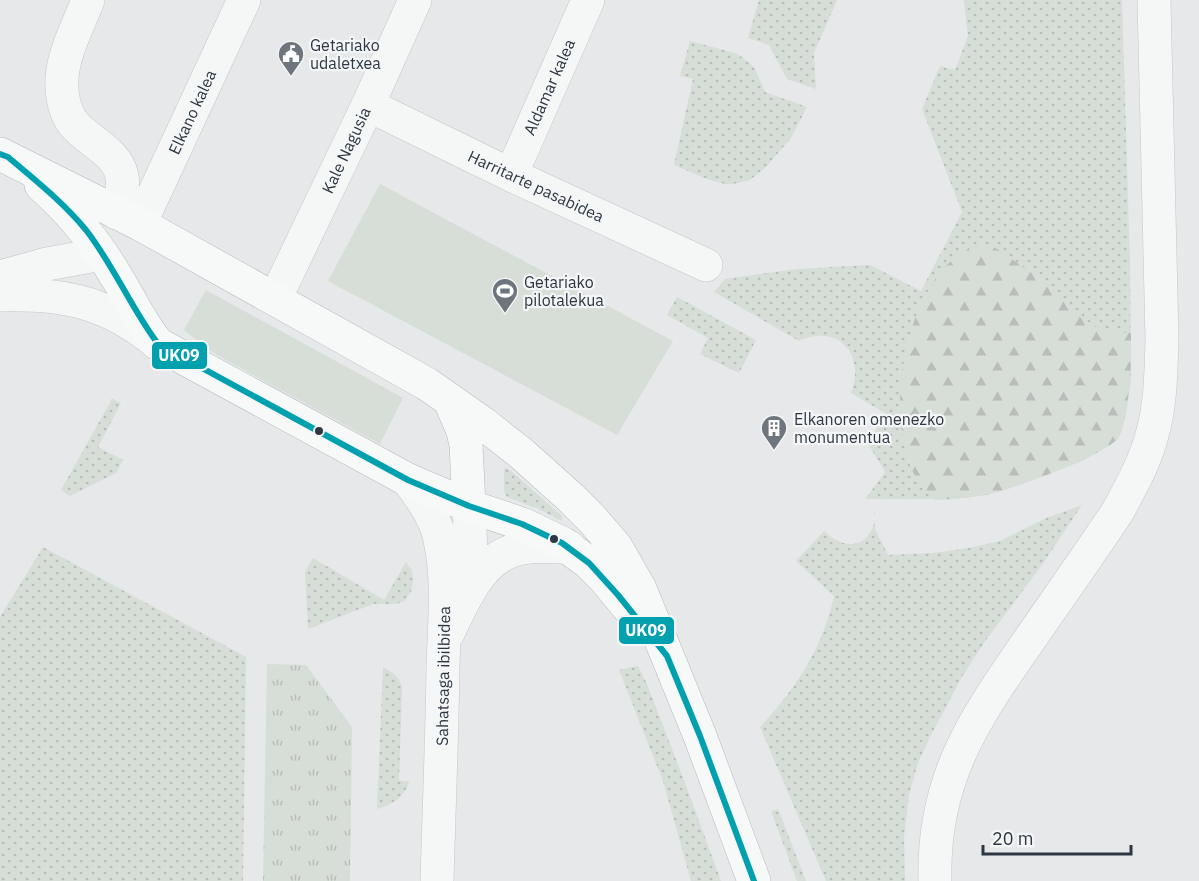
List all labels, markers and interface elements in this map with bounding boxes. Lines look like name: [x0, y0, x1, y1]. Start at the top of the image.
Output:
place label: Getariako udaletxea: [310, 35, 381, 73]
street label: Aldamar kalea: [519, 35, 579, 138]
public building icon: Getariako udaletxea: [276, 39, 306, 77]
street label: Elkano kalea: [164, 66, 220, 157]
street label: Kale Nagusia: [317, 103, 375, 196]
street label: Harritarte pasabidea: [465, 146, 608, 226]
place label: Getariako pilotalekua: [524, 272, 604, 310]
sports icon: Getariako pilotalekua: [490, 276, 520, 314]
line badge: UK09: [151, 341, 208, 370]
text: UK09: [158, 345, 200, 365]
place label: Elkanoren omenezko monumentua: [794, 409, 944, 447]
building icon: Elkanoren omenezko monumentua: [759, 413, 789, 451]
unlabelled marker: [313, 425, 325, 437]
unlabelled marker: [548, 533, 560, 545]
street label: Sahatsaga ibilbidea: [432, 606, 454, 746]
line badge: UK09: [618, 616, 675, 645]
text: UK09: [625, 620, 667, 640]
scale bar: [983, 818, 1132, 856]
text: 20 m: [992, 827, 1034, 850]

